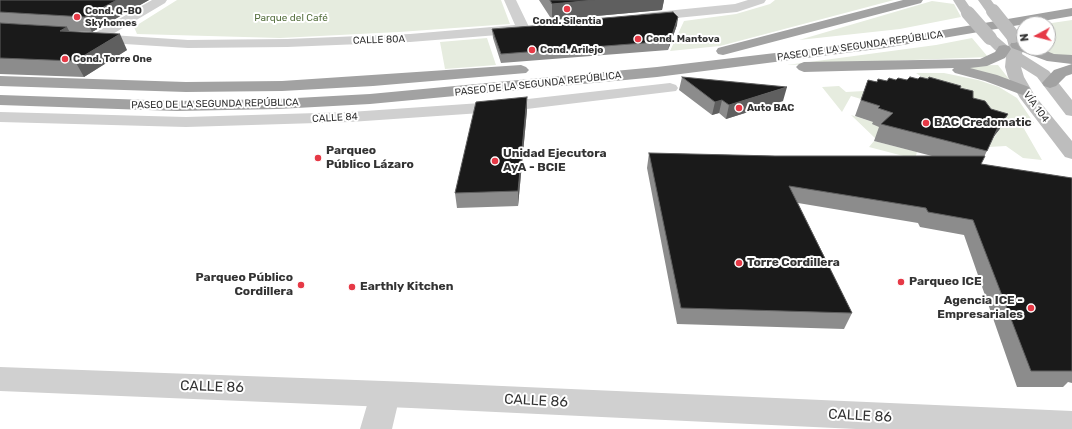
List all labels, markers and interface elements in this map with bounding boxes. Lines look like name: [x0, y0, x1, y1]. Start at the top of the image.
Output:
marker: Cond. Silentia: [562, 4, 572, 14]
place label: Cond. Q-BO Skyhomes: [85, 5, 142, 28]
marker: Cond. Q-BO Skyhomes: [72, 12, 82, 22]
park label: Parque del Café: [254, 12, 328, 24]
place label: Cond. Silentia: [533, 15, 601, 27]
north arrow: [1016, 16, 1056, 56]
street label: PASEO DE LA SEGUNDA REPÚBLICA: [776, 28, 944, 64]
street label: CALLE 80A: [353, 33, 405, 47]
place label: Cond. Mantova: [646, 33, 720, 45]
text: N: [1018, 33, 1032, 42]
marker: Cond. Mantova: [633, 34, 643, 44]
place label: Cond. Arilejo: [540, 44, 603, 56]
marker: Cond. Arilejo: [527, 45, 537, 55]
place label: Cond. Torre One: [73, 53, 152, 65]
marker: Cond. Torre One: [60, 54, 70, 64]
street label: PASEO DE LA SEGUNDA REPÚBLICA: [454, 69, 622, 99]
street label: VÍA 104: [1021, 89, 1051, 125]
street label: PASEO DE LA SEGUNDA REPÚBLICA: [131, 97, 299, 111]
place label: Auto BAC: [747, 102, 794, 114]
marker: Auto BAC: [734, 103, 744, 113]
street label: CALLE 84: [312, 111, 358, 125]
place label: BAC Credomatic: [934, 116, 1032, 130]
marker: BAC Credomatic: [921, 118, 931, 128]
place label: Parqueo Público Lázaro: [326, 144, 414, 172]
place label: Unidad Ejecutora AyA - BCIE: [503, 147, 607, 175]
marker: Parqueo Público Lázaro: [313, 153, 323, 163]
marker: Unidad Ejecutora AyA - BCIE: [490, 156, 500, 166]
place label: Torre Cordillera: [747, 256, 840, 270]
marker: Torre Cordillera: [734, 258, 744, 268]
place label: Parqueo Público Cordillera: [196, 271, 293, 299]
place label: Parqueo ICE: [909, 275, 982, 289]
marker: Parqueo ICE: [896, 277, 906, 287]
marker: Parqueo Público Cordillera: [296, 280, 306, 290]
place label: Earthly Kitchen: [360, 280, 453, 294]
marker: Earthly Kitchen: [347, 282, 357, 292]
place label: Agencia ICE - Empresariales: [937, 294, 1023, 322]
marker: Agencia ICE - Empresariales: [1026, 303, 1036, 313]
street label: CALLE 86: [180, 377, 244, 397]
street label: CALLE 86: [504, 391, 568, 411]
street label: CALLE 86: [828, 406, 892, 426]

